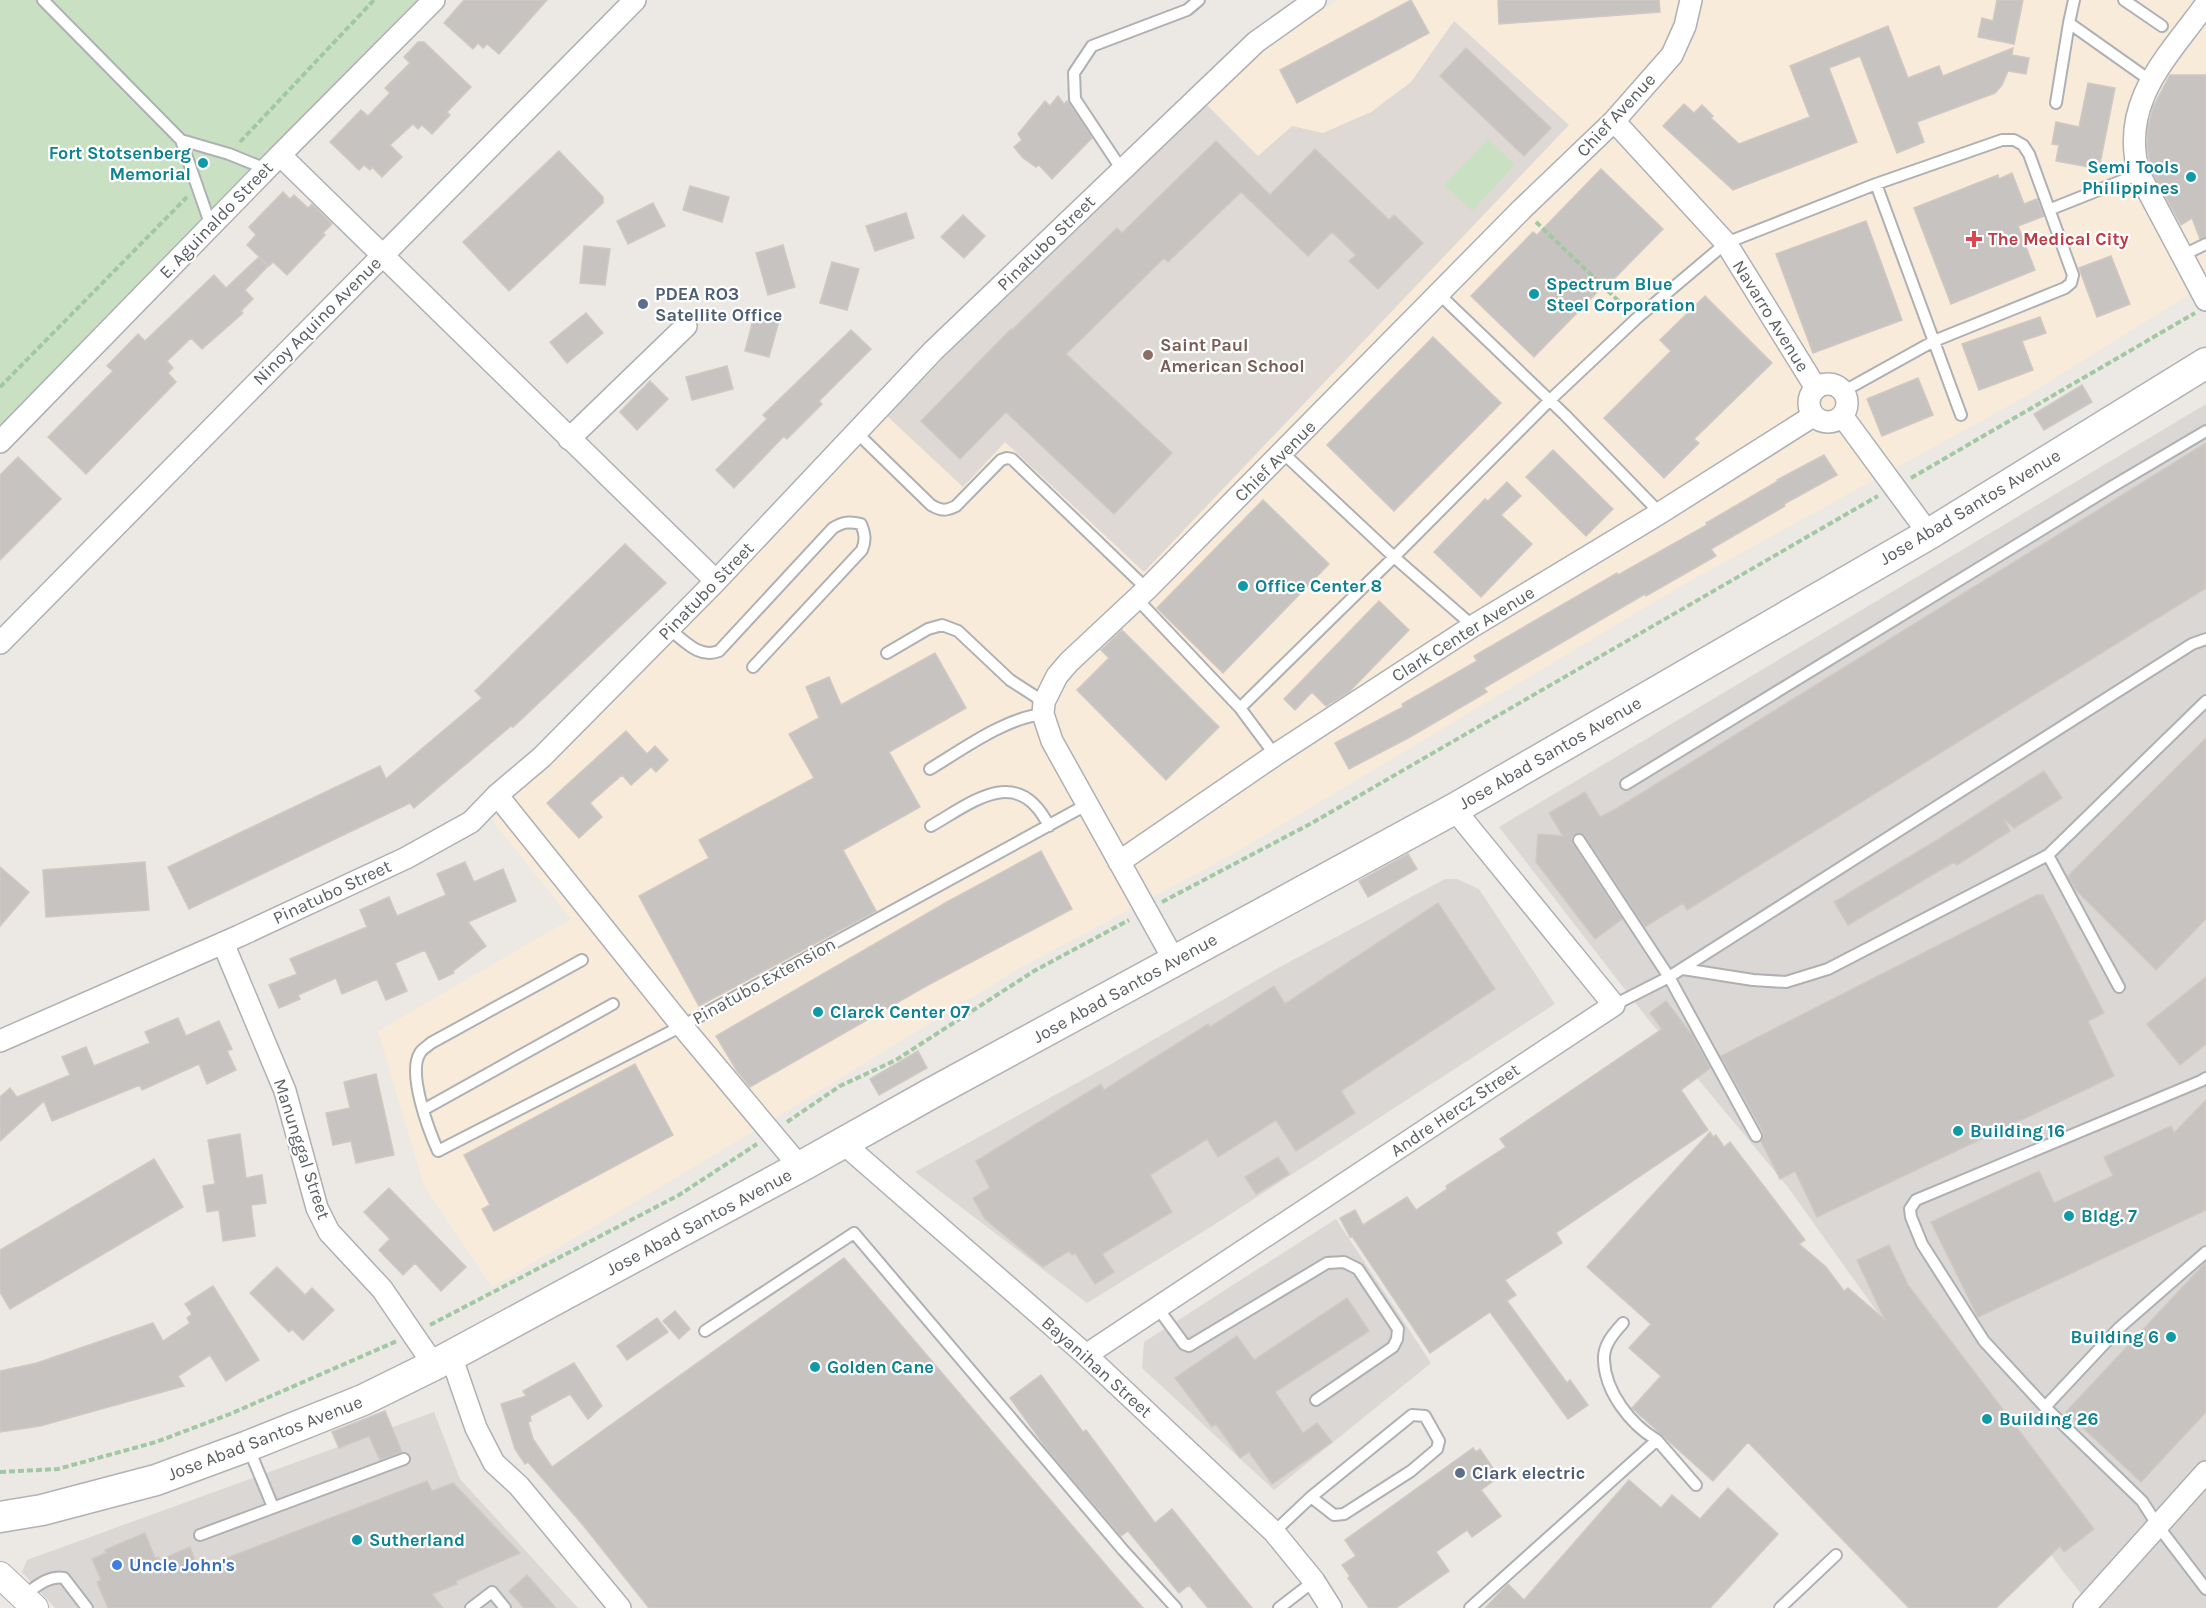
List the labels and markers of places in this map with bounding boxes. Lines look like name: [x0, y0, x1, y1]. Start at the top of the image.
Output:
place label: Fort Stotsenberg Memorial: [49, 142, 192, 185]
marker: Fort Stotsenberg Memorial: [196, 156, 210, 170]
place label: Semi Tools Philippines: [2082, 156, 2179, 199]
marker: Semi Tools Philippines: [2184, 170, 2198, 184]
place label: The Medical City: [1988, 228, 2129, 250]
marker: The Medical City: [1965, 230, 1983, 248]
place label: Spectrum Blue Steel Corporation: [1546, 273, 1696, 316]
place label: PDEA RO3 Satellite Office: [655, 283, 782, 326]
marker: Spectrum Blue Steel Corporation: [1527, 287, 1541, 301]
marker: PDEA RO3 Satellite Office: [636, 297, 650, 311]
place label: Saint Paul American School: [1160, 334, 1305, 377]
marker: Saint Paul American School: [1141, 348, 1155, 362]
place label: Office Center 8: [1255, 575, 1382, 597]
marker: Office Center 8: [1236, 579, 1250, 593]
place label: Clarck Center 07: [830, 1001, 970, 1023]
marker: Clarck Center 07: [811, 1005, 825, 1019]
place label: Building 16: [1970, 1120, 2065, 1142]
marker: Building 16: [1951, 1124, 1965, 1138]
place label: Bldg. 7: [2081, 1205, 2137, 1227]
marker: Bldg. 7: [2062, 1209, 2076, 1223]
place label: Building 6: [2071, 1326, 2159, 1348]
marker: Building 6: [2164, 1330, 2178, 1344]
place label: Golden Cane: [827, 1356, 934, 1378]
marker: Golden Cane: [808, 1360, 822, 1374]
place label: Building 26: [1999, 1408, 2098, 1430]
marker: Building 26: [1980, 1412, 1994, 1426]
place label: Clark electric: [1472, 1462, 1585, 1484]
marker: Clark electric: [1453, 1466, 1467, 1480]
place label: Sutherland: [369, 1529, 465, 1551]
marker: Sutherland: [350, 1533, 364, 1547]
place label: Uncle John's: [129, 1554, 235, 1576]
marker: Uncle John's: [110, 1558, 124, 1572]

